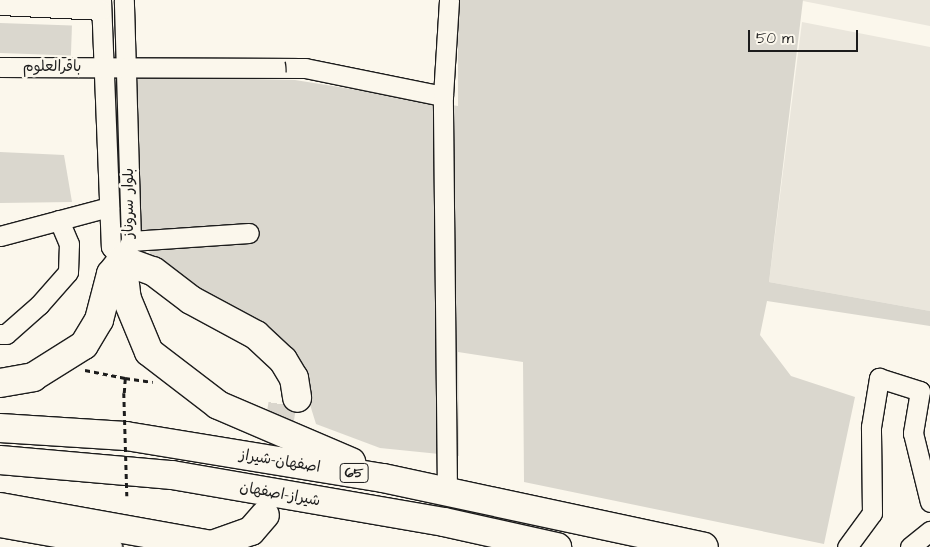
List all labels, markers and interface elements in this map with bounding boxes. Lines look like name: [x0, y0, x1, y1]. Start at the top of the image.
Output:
scale bar: [750, 20, 860, 52]
text: 50 m: [756, 28, 794, 49]
street label: باقرالعلوم: [23, 58, 81, 76]
street label: ۱: [283, 59, 289, 77]
street label: بلوار سروناز: [120, 168, 138, 238]
street label: اصفهان-شیراز: [238, 446, 322, 476]
road number: 65: [339, 462, 369, 484]
street label: شیراز-اصفهان: [238, 478, 322, 510]

